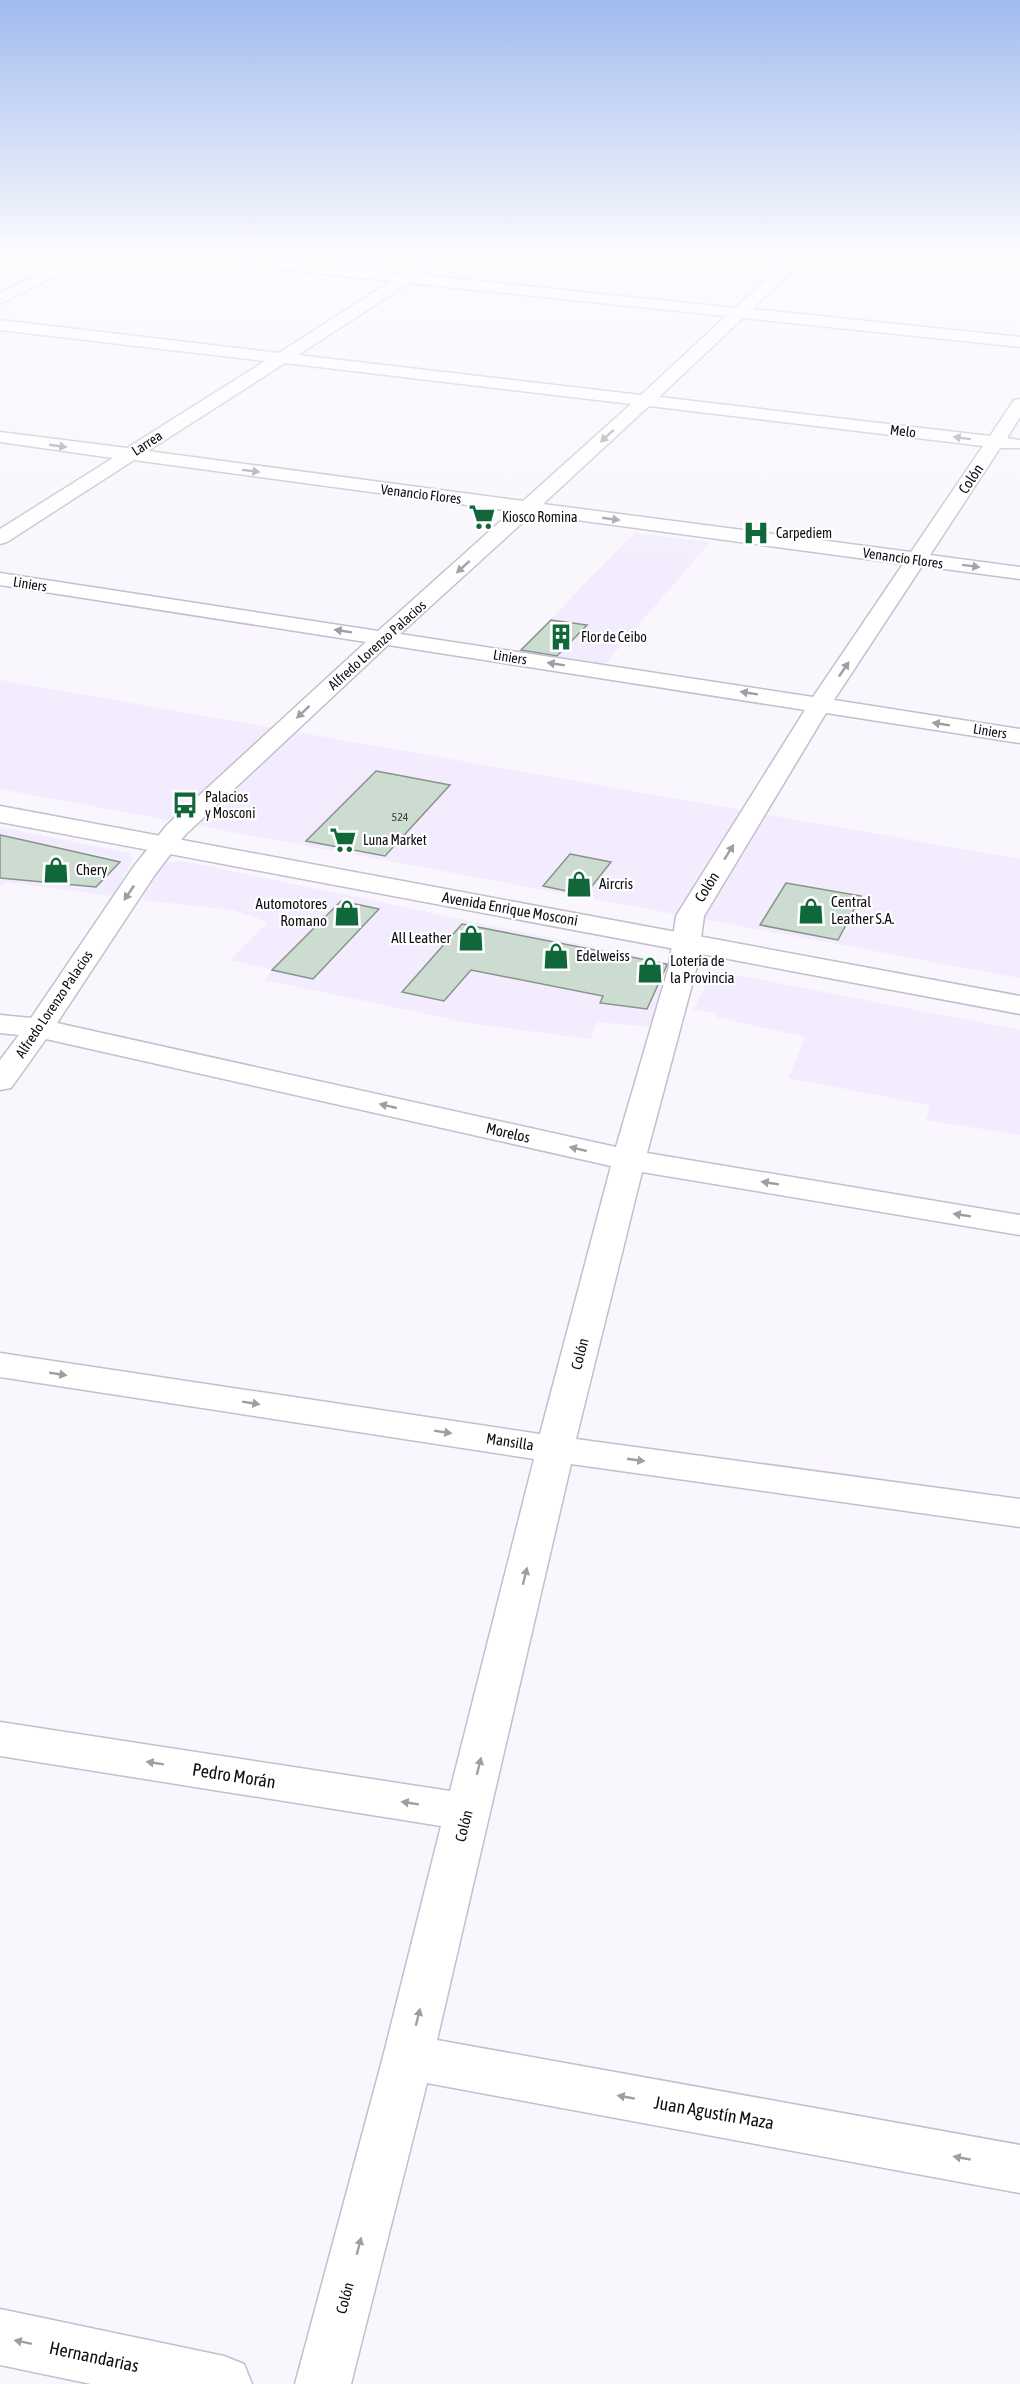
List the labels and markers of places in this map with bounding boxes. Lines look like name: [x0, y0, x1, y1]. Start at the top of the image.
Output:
supermarket icon: Kiosco Romina: [467, 502, 497, 532]
place label: Kiosco Romina: [502, 509, 577, 525]
hospital icon: Carpediem: [741, 518, 771, 548]
place label: Carpediem: [776, 525, 832, 541]
building icon: Flor de Ceibo: [546, 622, 576, 652]
place label: Flor de Ceibo: [581, 629, 647, 645]
place label: Palacios y Mosconi: [205, 789, 255, 821]
bus stop icon: Palacios y Mosconi: [170, 790, 200, 820]
supermarket icon: Luna Market: [328, 825, 358, 855]
place label: Luna Market: [363, 832, 427, 848]
shop icon: Chery: [41, 855, 71, 885]
place label: Chery: [76, 861, 107, 878]
shop icon: Aircris: [564, 869, 594, 899]
place label: Aircris: [599, 875, 633, 892]
place label: Central Leather S.A.: [831, 893, 895, 927]
place label: Automotores Romano: [256, 895, 327, 929]
shop icon: Central Leather S.A.: [796, 896, 826, 926]
shop icon: Automotores Romano: [332, 898, 362, 928]
shop icon: All Leather: [456, 923, 486, 953]
place label: All Leather: [391, 929, 452, 946]
shop icon: Edelweiss: [541, 941, 571, 971]
place label: Edelweiss: [576, 947, 630, 964]
place label: Lotería de la Provincia: [670, 952, 735, 986]
shop icon: Lotería de la Provincia: [635, 955, 665, 985]

